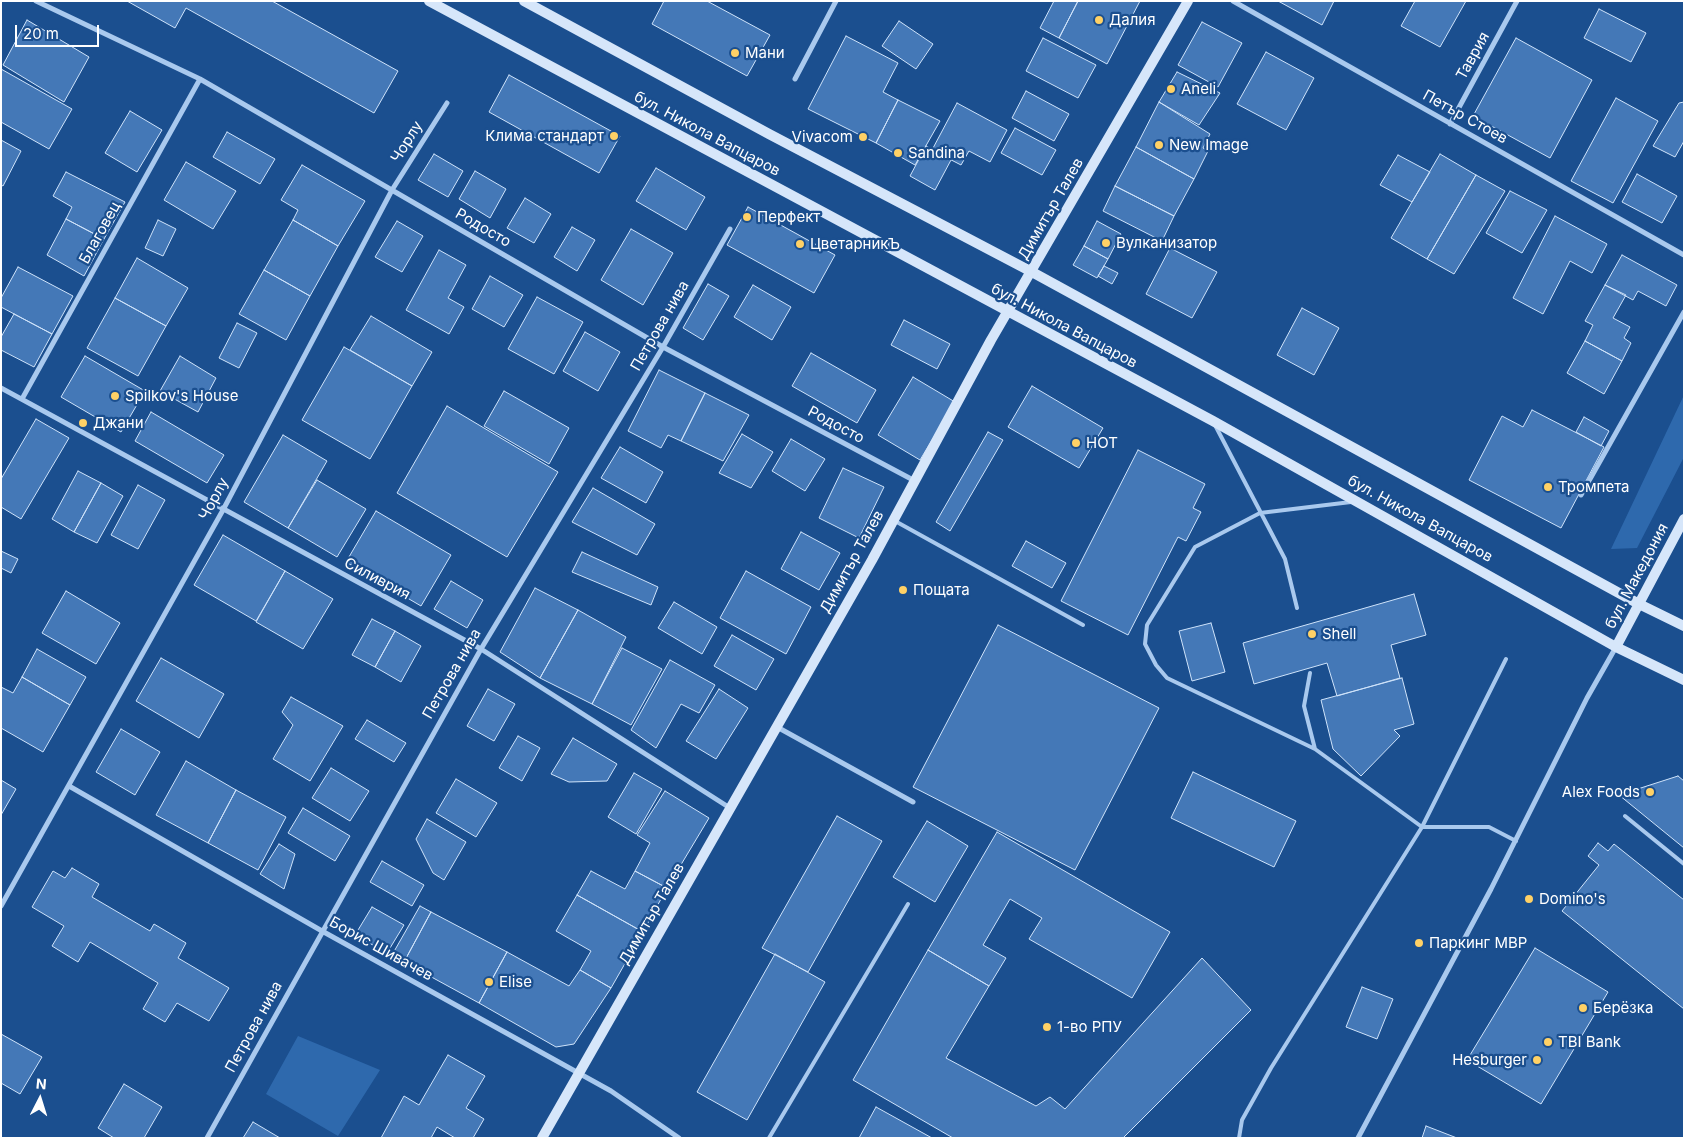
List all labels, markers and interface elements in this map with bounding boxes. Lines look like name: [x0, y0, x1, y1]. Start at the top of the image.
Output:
place label: Далия: [1109, 11, 1156, 29]
marker: Далия: [1093, 14, 1105, 26]
scale bar: [18, 15, 101, 47]
text: 20 m: [23, 24, 59, 43]
street label: Таврия: [1453, 29, 1493, 83]
place label: Мани: [745, 44, 785, 62]
marker: Мани: [729, 47, 741, 59]
place label: Aneli: [1181, 80, 1216, 98]
marker: Aneli: [1165, 83, 1177, 95]
street label: Петър Стоев: [1419, 86, 1511, 148]
street label: бул. Никола Вапцаров: [631, 88, 783, 180]
street label: Чорлу: [387, 118, 427, 166]
place label: Клима стандарт: [485, 127, 604, 145]
place label: Vivacom: [792, 128, 853, 146]
marker: Клима стандарт: [608, 130, 620, 142]
marker: Vivacom: [857, 131, 869, 143]
place label: New Image: [1169, 136, 1249, 154]
marker: New Image: [1153, 139, 1165, 151]
place label: Sandina: [908, 144, 965, 162]
marker: Sandina: [892, 147, 904, 159]
street label: Димитър Талев: [1015, 155, 1087, 263]
street label: Благовец: [76, 199, 124, 267]
street label: Родосто: [452, 205, 514, 251]
place label: Перфект: [757, 208, 820, 226]
marker: Перфект: [741, 211, 753, 223]
place label: Вулканизатор: [1116, 234, 1217, 252]
place label: ЦветарникЪ: [810, 235, 900, 253]
marker: Вулканизатор: [1100, 237, 1112, 249]
marker: ЦветарникЪ: [794, 238, 806, 250]
street label: Петрова нива: [627, 278, 693, 374]
street label: бул. Никола Вапцаров: [988, 280, 1140, 372]
place label: Spilkov's House: [125, 387, 238, 405]
marker: Spilkov's House: [109, 390, 121, 402]
street label: Родосто: [805, 403, 867, 447]
place label: Джани: [93, 414, 144, 432]
marker: Джани: [77, 417, 89, 429]
place label: HOT: [1086, 434, 1118, 452]
marker: HOT: [1070, 437, 1082, 449]
street label: бул. Никола Вапцаров: [1344, 472, 1496, 566]
street label: Чорлу: [195, 475, 233, 523]
place label: Тромпета: [1558, 478, 1630, 496]
marker: Тромпета: [1542, 481, 1554, 493]
street label: Димитър Талев: [816, 507, 888, 617]
street label: бул. Македония: [1602, 520, 1672, 632]
street label: Силиврия: [341, 554, 413, 604]
place label: Пощата: [913, 581, 970, 599]
marker: Пощата: [897, 584, 909, 596]
place label: Shell: [1322, 625, 1357, 643]
street label: Петрова нива: [419, 626, 485, 722]
marker: Shell: [1306, 628, 1318, 640]
place label: Alex Foods: [1562, 783, 1640, 801]
marker: Alex Foods: [1644, 786, 1656, 798]
street label: Димитър Талев: [616, 860, 688, 968]
place label: Domino's: [1539, 890, 1606, 908]
marker: Domino's: [1523, 893, 1535, 905]
street label: Борис Шивачев: [326, 913, 436, 985]
place label: Паркинг МВР: [1429, 934, 1527, 952]
marker: Паркинг МВР: [1413, 937, 1425, 949]
place label: Elise: [499, 973, 532, 991]
marker: Elise: [483, 976, 495, 988]
street label: Петрова нива: [222, 978, 286, 1076]
place label: Берёзка: [1593, 999, 1653, 1017]
marker: Берёзка: [1577, 1002, 1589, 1014]
place label: 1-во РПУ: [1057, 1018, 1122, 1036]
marker: 1-во РПУ: [1041, 1021, 1053, 1033]
place label: TBI Bank: [1558, 1033, 1621, 1051]
marker: TBI Bank: [1542, 1036, 1554, 1048]
place label: Hesburger: [1452, 1051, 1527, 1069]
marker: Hesburger: [1531, 1054, 1543, 1066]
north arrow: [15, 1074, 65, 1124]
text: N: [35, 1075, 47, 1092]

